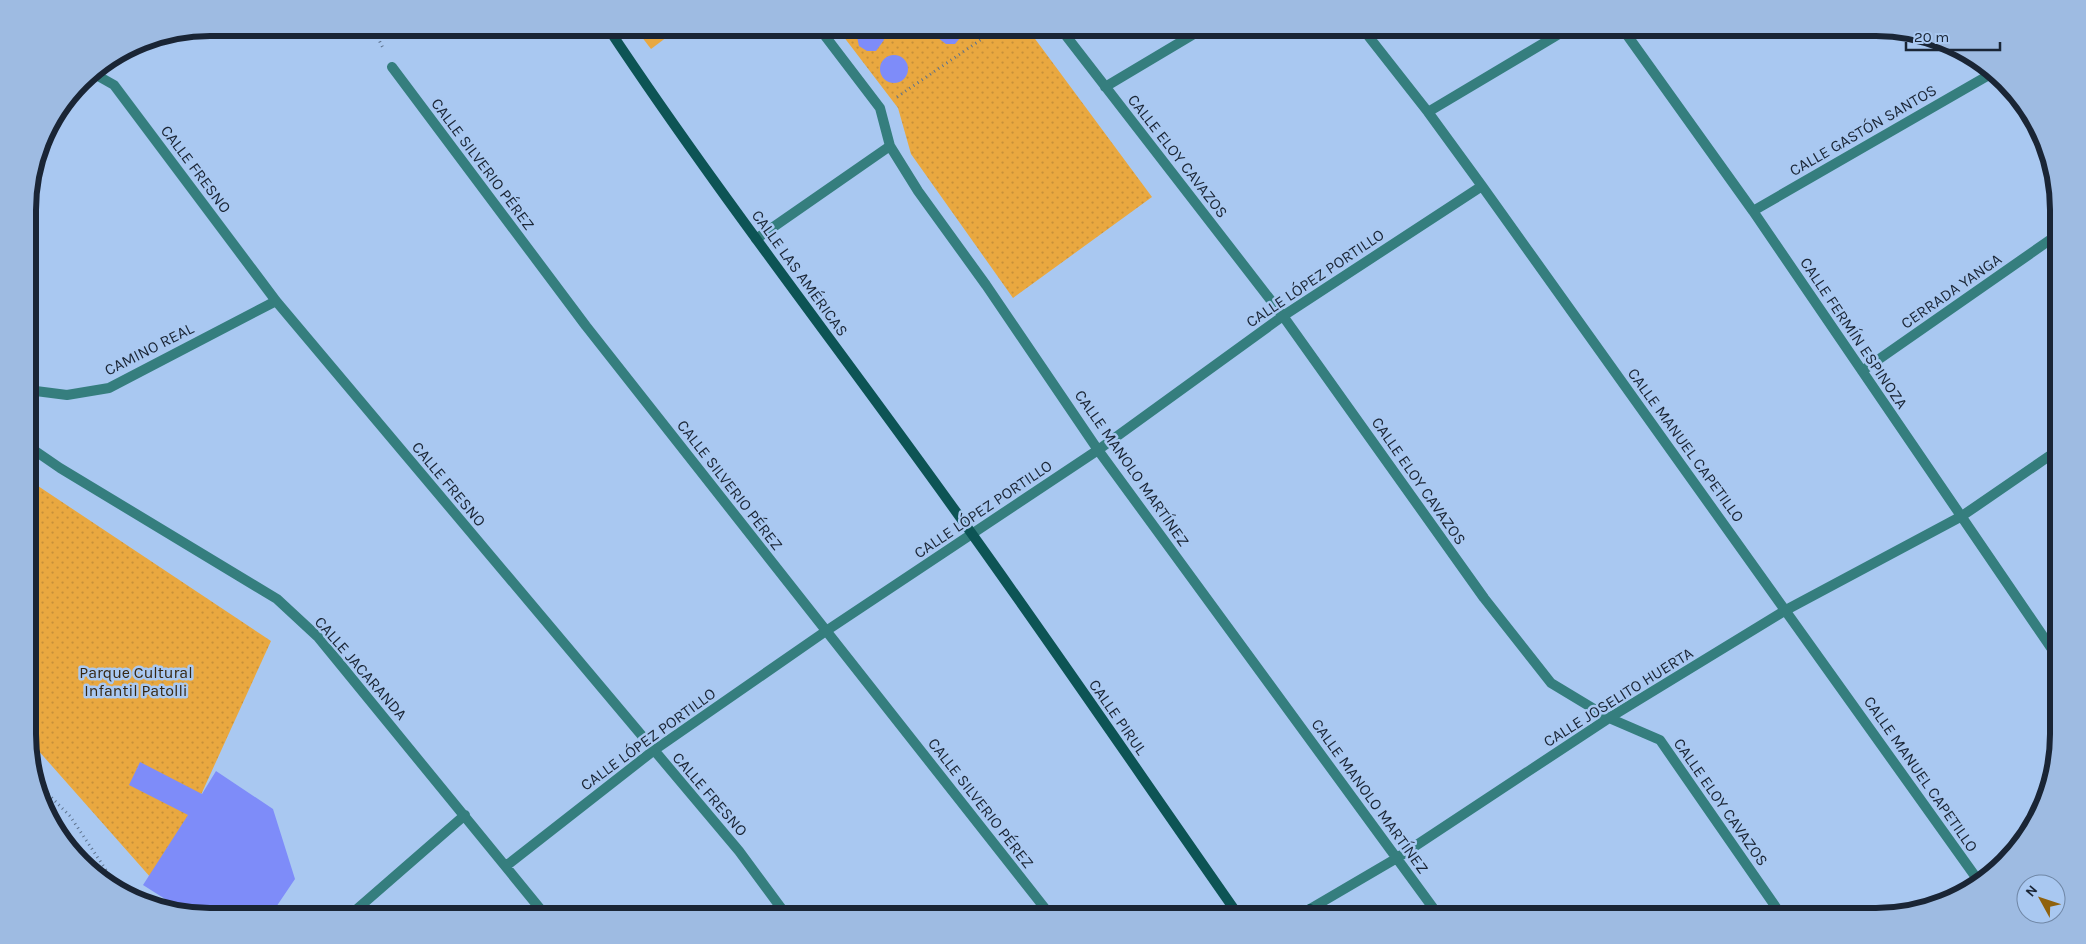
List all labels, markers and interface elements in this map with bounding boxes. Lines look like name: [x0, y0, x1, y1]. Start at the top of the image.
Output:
scale bar: [1906, 20, 2000, 52]
text: 20 m: [1914, 28, 1949, 46]
street label: CALLE GASTÓN SANTOS: [1786, 80, 1940, 180]
street label: CALLE ELOY CAVAZOS: [1124, 90, 1232, 222]
street label: CALLE SILVERIO PÉREZ: [427, 94, 539, 234]
street label: CALLE FRESNO: [157, 121, 235, 217]
street label: CALLE LAS AMÉRICAS: [748, 206, 852, 340]
street label: CALLE LÓPEZ PORTILLO: [1242, 225, 1388, 331]
street label: CERRADA YANGA: [1897, 249, 2005, 333]
street label: CALLE FERMÍN ESPINOZA: [1796, 254, 1912, 412]
street label: CAMINO REAL: [101, 318, 197, 380]
street label: CALLE MANUEL CAPETILLO: [1624, 364, 1748, 526]
street label: CALLE MANOLO MARTÍNEZ: [1071, 386, 1193, 550]
street label: CALLE ELOY CAVAZOS: [1368, 413, 1470, 549]
street label: CALLE SILVERIO PÉREZ: [673, 416, 787, 554]
street label: CALLE FRESNO: [408, 438, 490, 530]
street label: CALLE LÓPEZ PORTILLO: [910, 456, 1056, 562]
street label: CALLE JACARANDA: [311, 612, 411, 724]
street label: CALLE JOSELITO HUERTA: [1540, 643, 1696, 751]
park label: Parque Cultural Infantil Patolli: [79, 663, 193, 700]
street label: CALLE PIRUL: [1085, 676, 1151, 759]
street label: CALLE LÓPEZ PORTILLO: [577, 684, 719, 794]
street label: CALLE MANUEL CAPETILLO: [1860, 692, 1982, 856]
street label: CALLE MANOLO MARTÍNEZ: [1307, 715, 1433, 877]
street label: CALLE SILVERIO PÉREZ: [924, 734, 1038, 872]
street label: CALLE ELOY CAVAZOS: [1670, 734, 1772, 870]
street label: CALLE FRESNO: [668, 748, 752, 840]
north arrow: [2016, 874, 2066, 924]
text: N: [2022, 882, 2041, 900]

